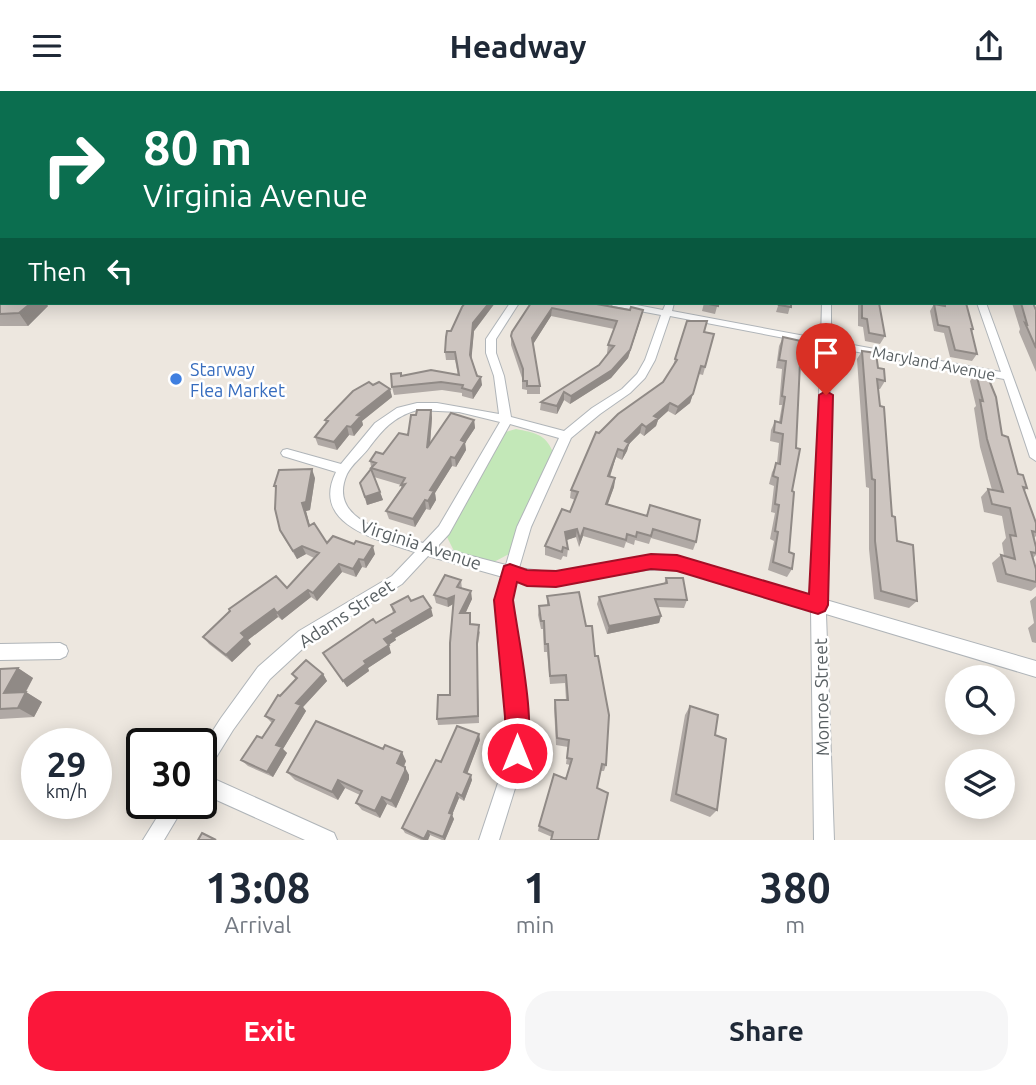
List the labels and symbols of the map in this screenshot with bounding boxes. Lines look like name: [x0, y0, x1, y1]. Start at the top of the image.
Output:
pin: [796, 323, 856, 395]
street label: Maryland Avenue: [871, 342, 997, 384]
place label: Starway Flea Market: [190, 359, 285, 400]
marker: Starway Flea Market: [168, 371, 184, 387]
street label: Virginia Avenue: [358, 515, 484, 573]
street label: Adams Street: [295, 575, 397, 651]
street label: Monroe Street: [810, 638, 832, 756]
position arrow: [480, 716, 554, 790]
speed limit sign: 30: [126, 728, 217, 819]

